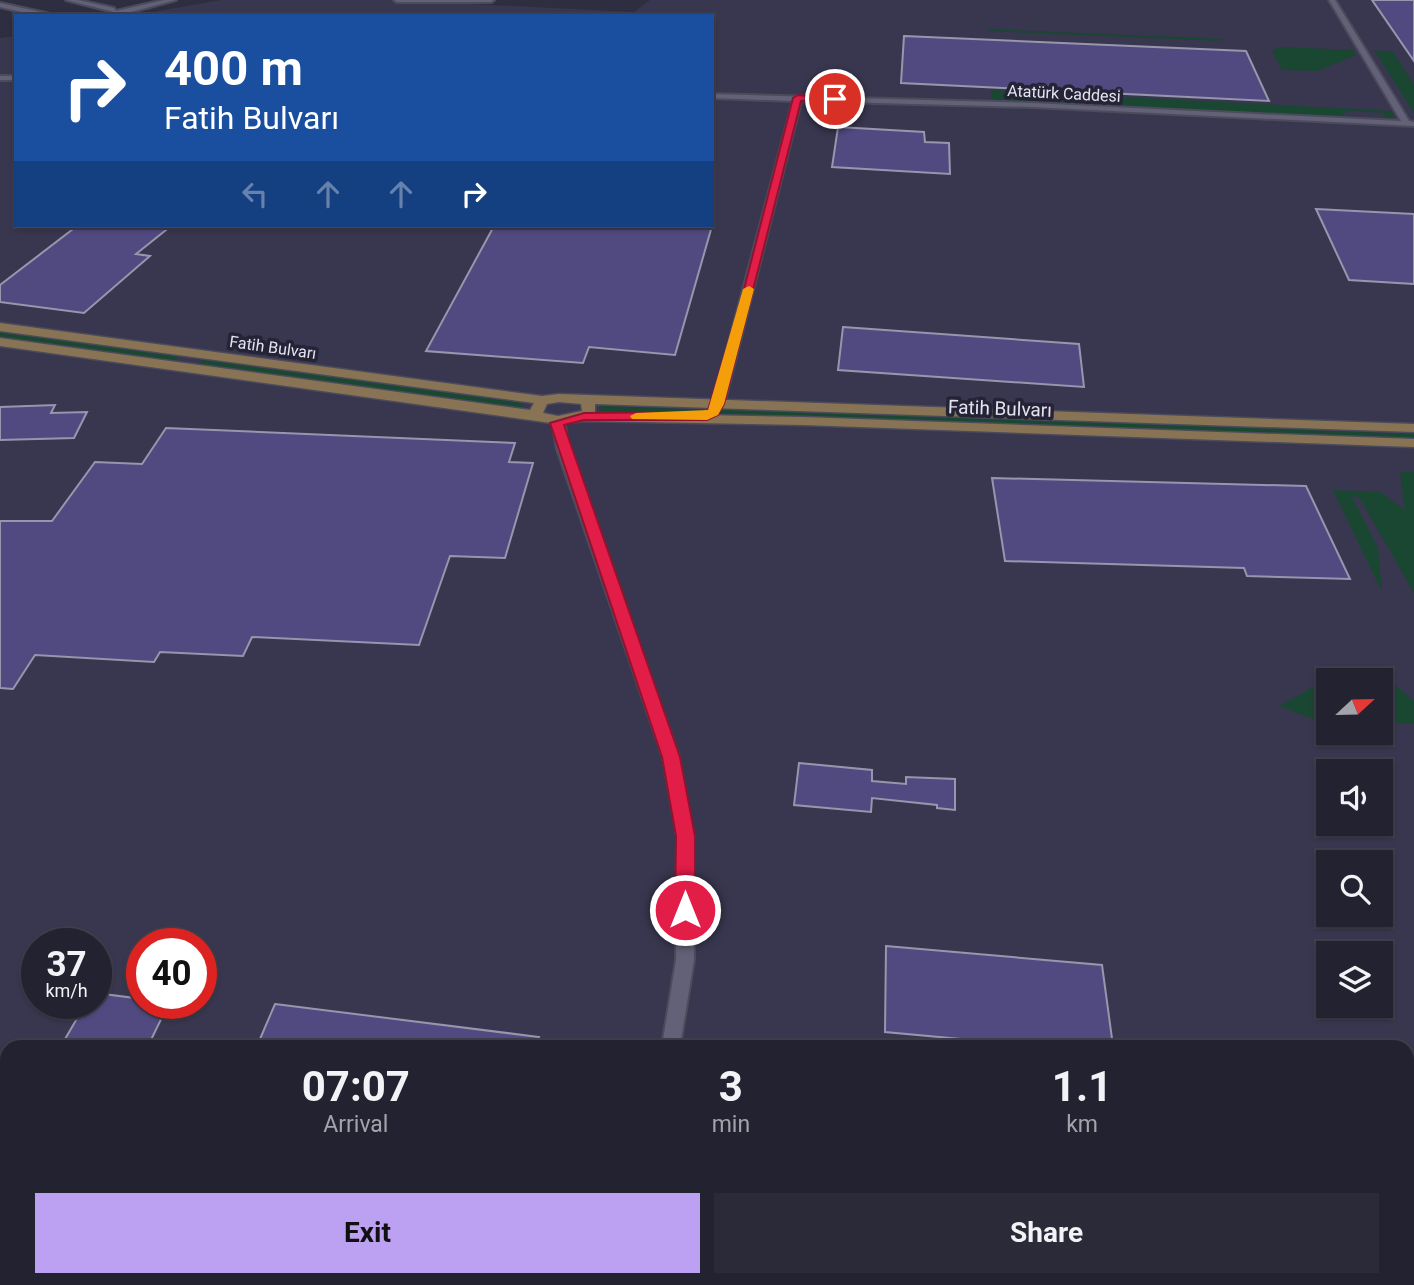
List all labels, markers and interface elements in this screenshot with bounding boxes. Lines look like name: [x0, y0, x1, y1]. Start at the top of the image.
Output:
text: 400 m: [164, 40, 303, 97]
icon: right: [49, 42, 140, 133]
pin: [805, 69, 865, 129]
icon: arrive: [816, 80, 854, 118]
street label: Atatürk Caddesi: [1007, 81, 1121, 106]
text: Fatih Bulvarı: [164, 99, 339, 137]
icon: left: [236, 175, 274, 213]
icon: ahead: [309, 175, 347, 213]
icon: ahead: [382, 175, 420, 213]
icon: right: [455, 175, 493, 213]
street label: Fatih Bulvarı: [228, 332, 318, 363]
street label: Fatih Bulvarı: [948, 395, 1052, 422]
north arrow: [1316, 668, 1393, 746]
map controls: [1316, 668, 1393, 1018]
button: sound: [1316, 759, 1393, 836]
button: search: [1316, 850, 1393, 927]
position arrow: [648, 873, 722, 947]
speed limit sign: 40: [126, 928, 217, 1019]
button: layers: [1316, 941, 1393, 1018]
text: 37: [46, 944, 87, 985]
text: km/h: [45, 980, 88, 1001]
text: 07:07: [302, 1062, 410, 1111]
text: 3: [719, 1062, 743, 1111]
text: 1.1: [1052, 1062, 1112, 1111]
text: Arrival: [323, 1111, 388, 1138]
text: min: [712, 1111, 750, 1138]
text: km: [1066, 1111, 1098, 1138]
button: Exit: [35, 1193, 700, 1273]
button: Share: [714, 1193, 1379, 1273]

